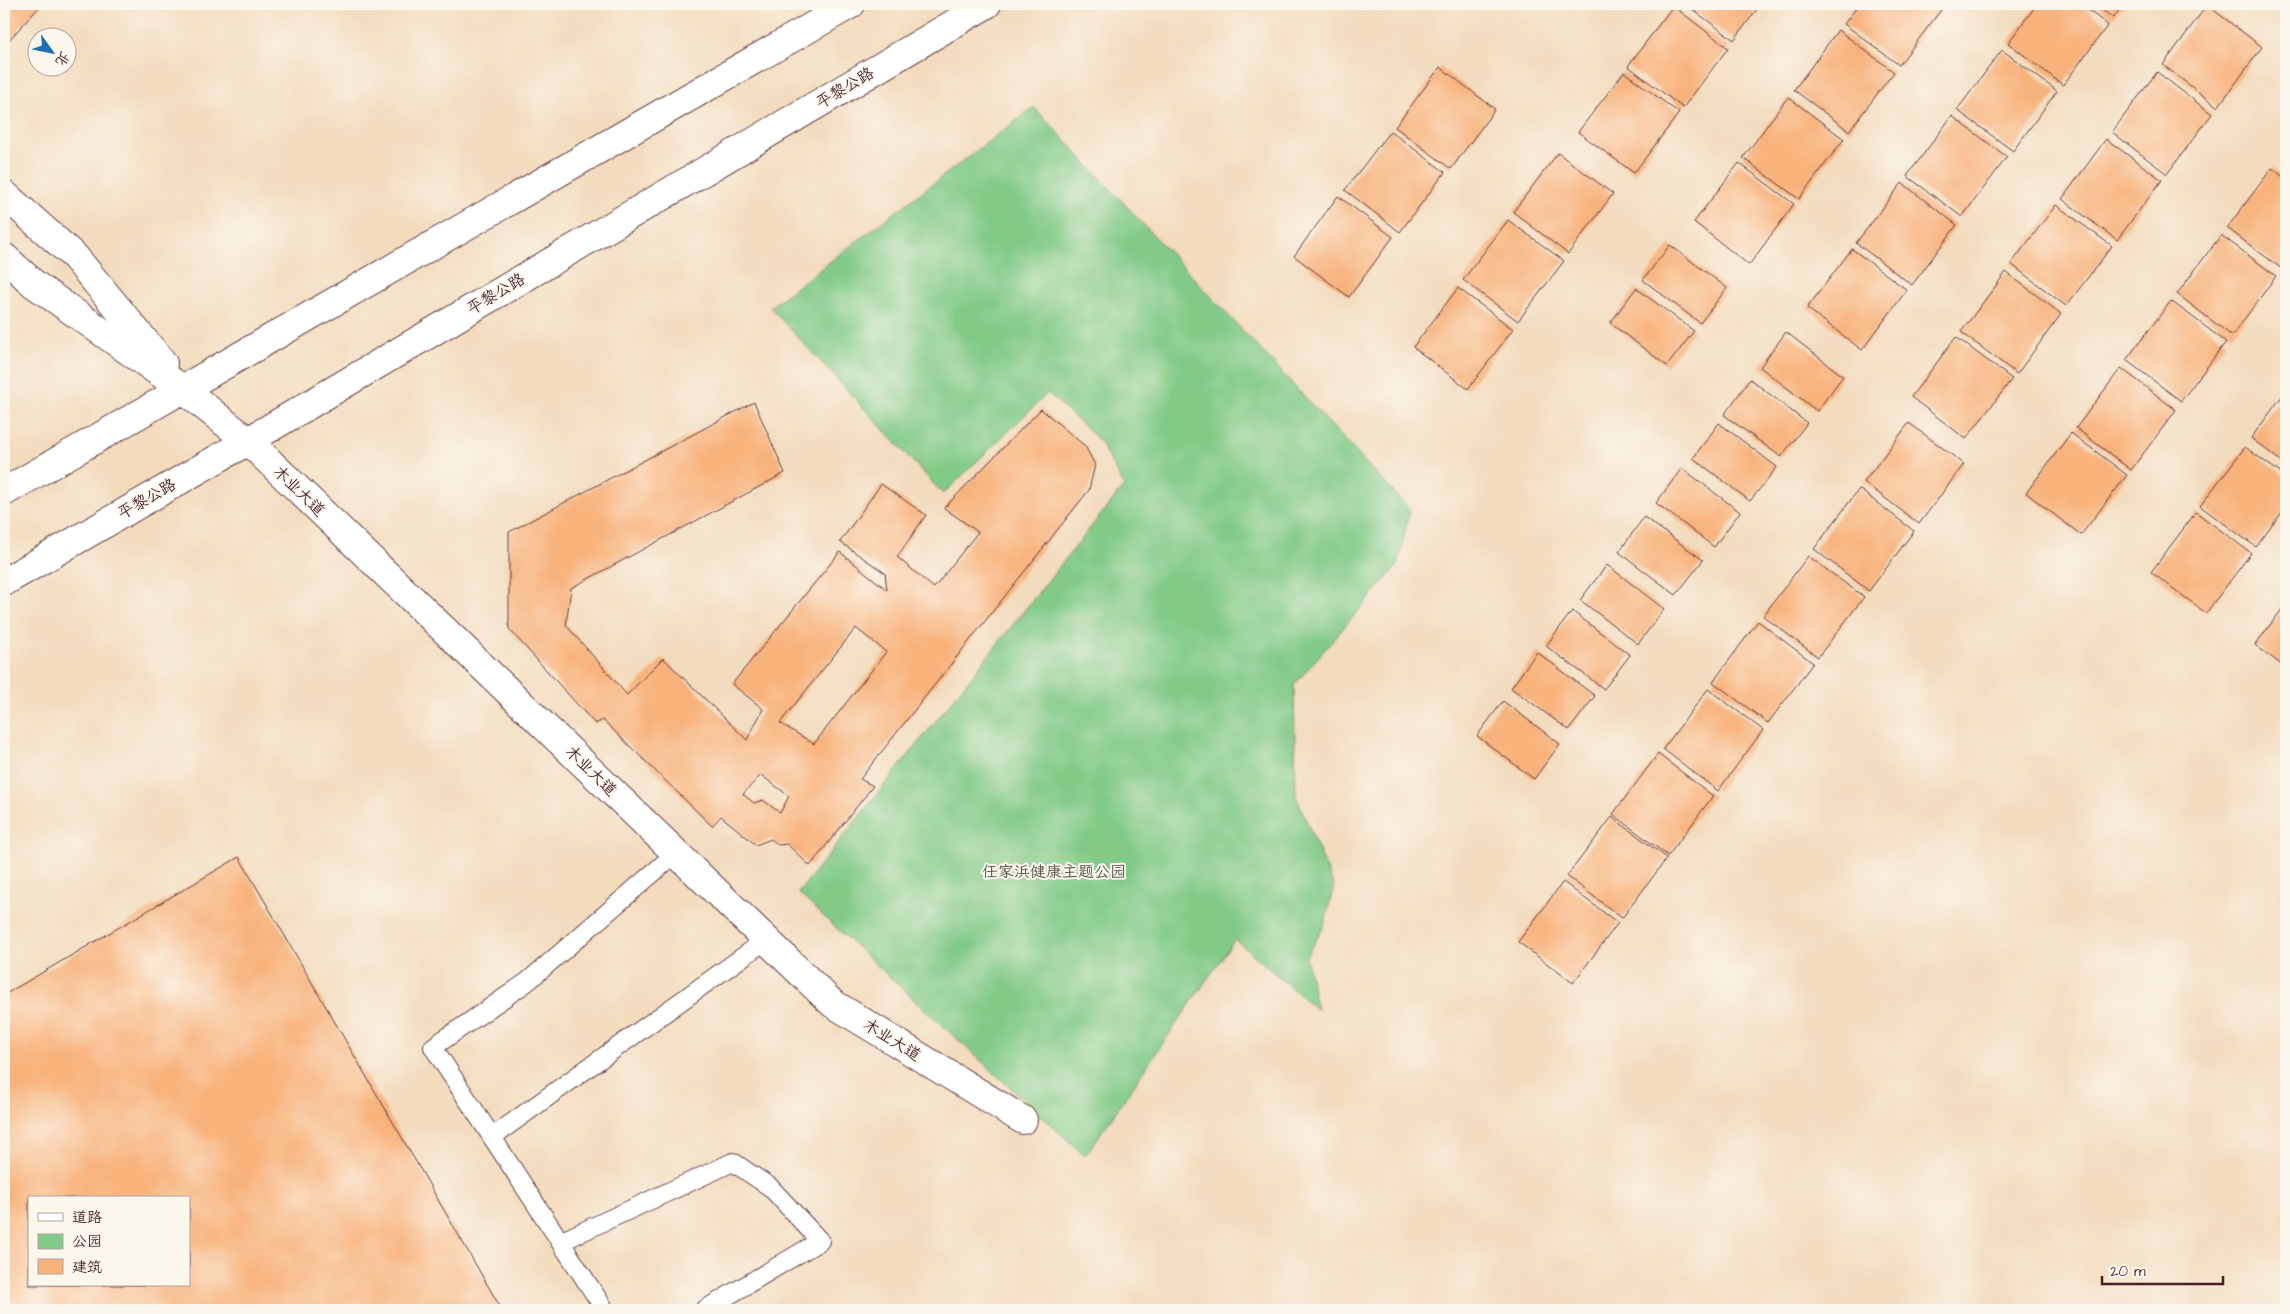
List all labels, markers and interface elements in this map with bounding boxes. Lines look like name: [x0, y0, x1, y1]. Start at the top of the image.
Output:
north arrow: [28, 28, 78, 78]
text: 北: [50, 47, 74, 70]
street label: 平黎公路: [812, 62, 878, 114]
street label: 平黎公路: [463, 268, 529, 320]
street label: 木业大道: [268, 461, 330, 521]
street label: 平黎公路: [114, 473, 180, 525]
street label: 木业大道: [560, 741, 622, 801]
park label: 任家浜健康主题公园: [982, 861, 1126, 883]
street label: 木业大道: [859, 1014, 925, 1066]
legend: [28, 1196, 190, 1286]
text: 道路: [72, 1207, 102, 1228]
text: 公园: [72, 1231, 102, 1252]
scale bar: [2102, 1254, 2224, 1286]
text: 建筑: [72, 1257, 102, 1278]
text: 20 m: [2110, 1261, 2146, 1282]

